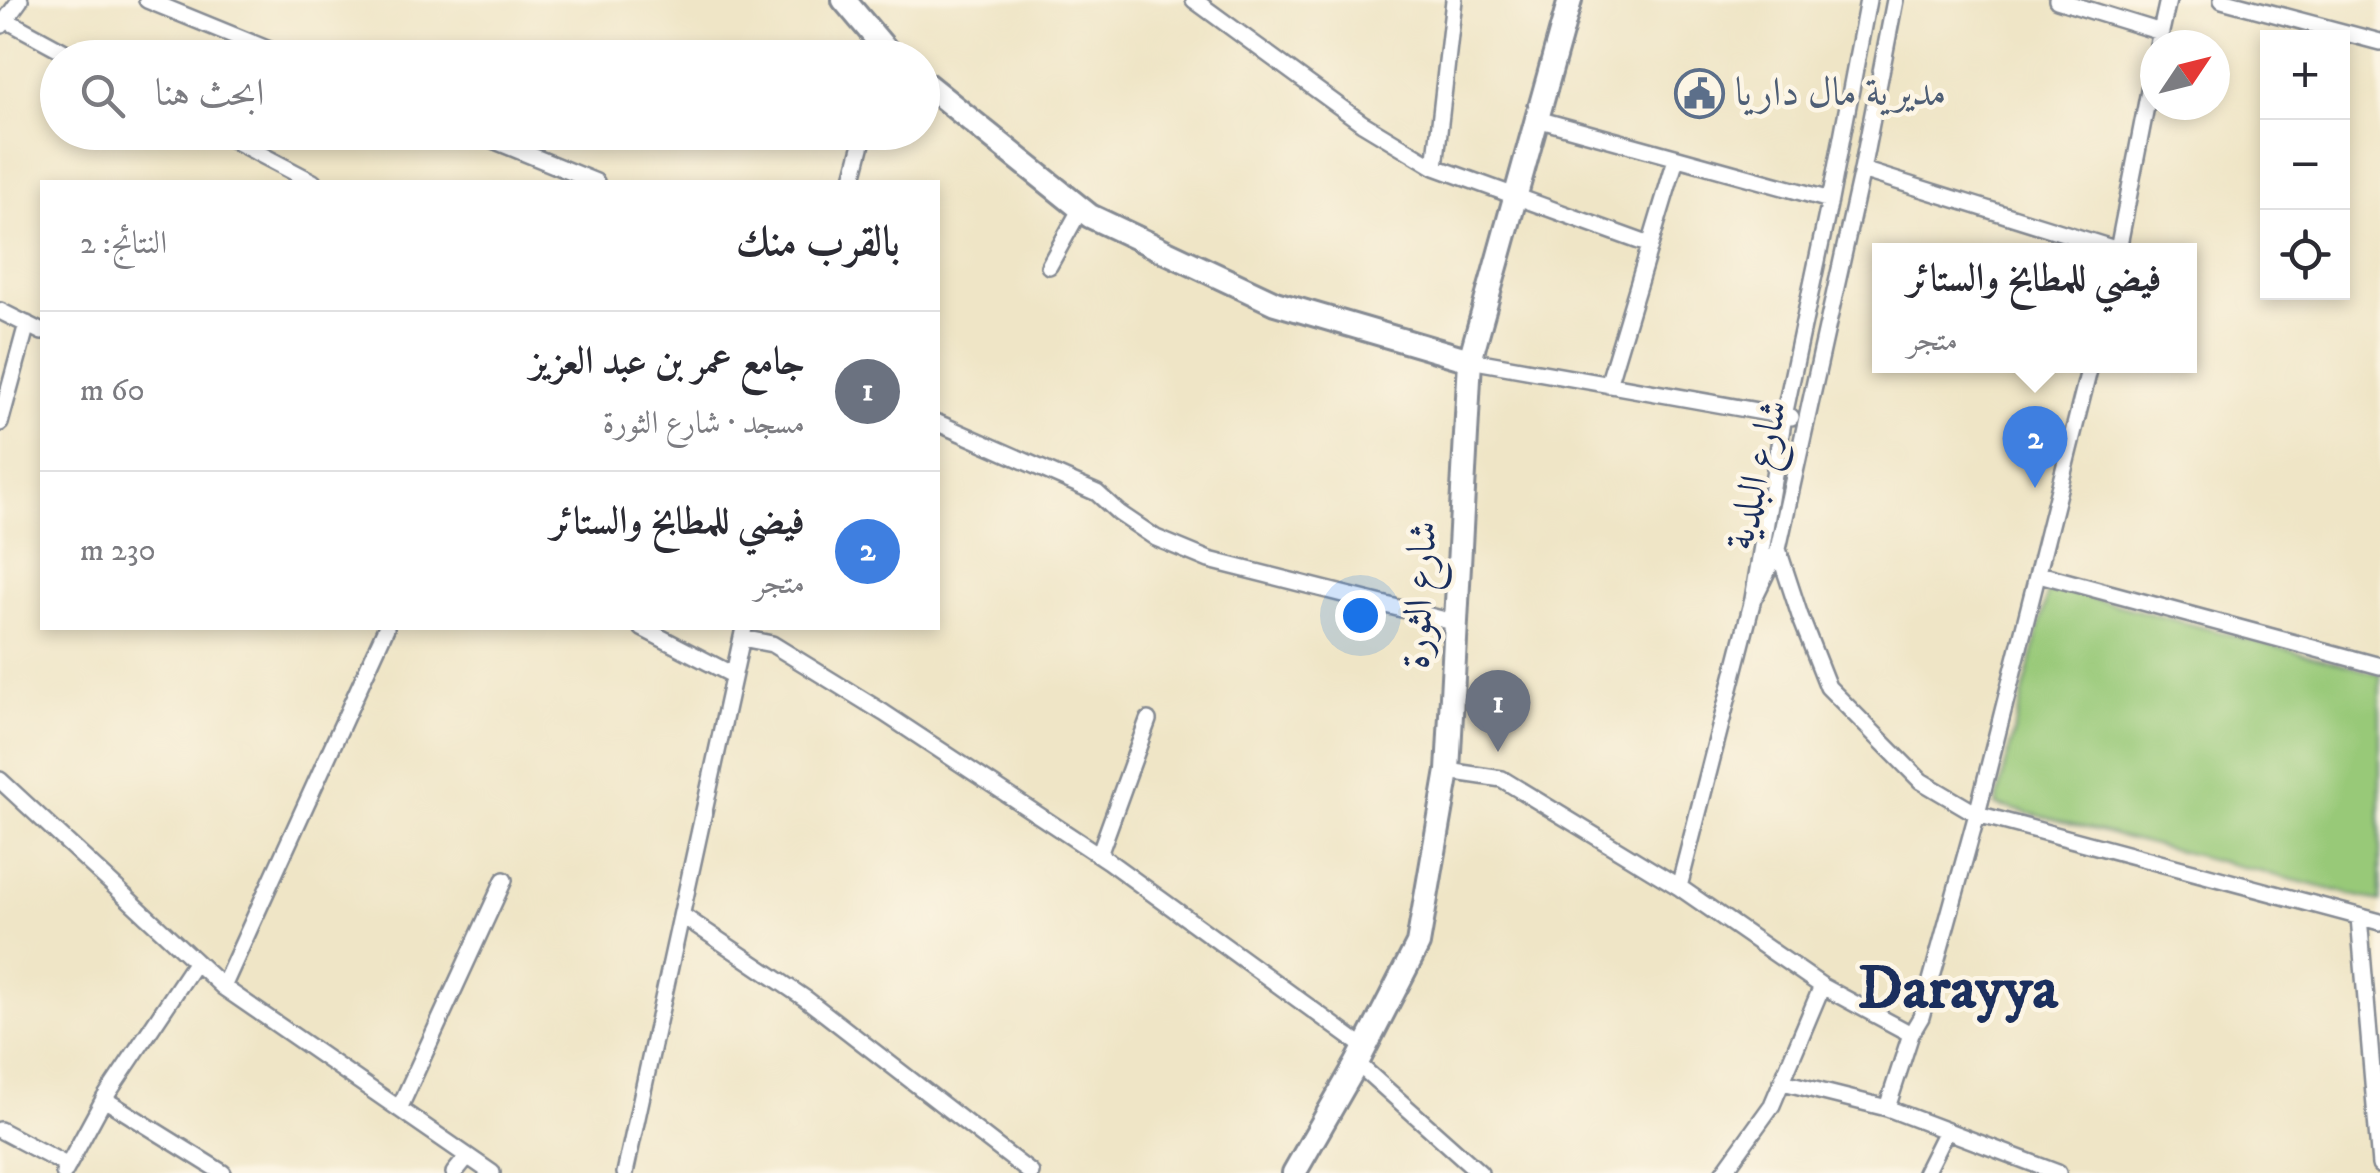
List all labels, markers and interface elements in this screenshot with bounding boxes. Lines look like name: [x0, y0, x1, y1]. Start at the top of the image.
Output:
north arrow: [2140, 30, 2230, 120]
map controls: [2260, 30, 2350, 300]
button: +: [2260, 30, 2350, 120]
search box: [40, 40, 940, 150]
icon: search: [75, 68, 130, 123]
public building icon: مديرية مال داريا: [1674, 68, 1726, 120]
place label: مديرية مال داريا: [1735, 69, 1946, 119]
text: ابحث هنا: [155, 70, 265, 118]
button: −: [2260, 120, 2350, 210]
button: locate: [2260, 210, 2350, 300]
text: بالقرب منك: [736, 217, 900, 269]
text: النتائج: 2: [80, 224, 167, 264]
popup: [1872, 243, 2197, 373]
text: فيضي للمطابخ والستائر: [1907, 255, 2162, 303]
text: متجر: [1907, 321, 1958, 361]
text: جامع عمر بن عبد العزيز: [530, 338, 805, 386]
text: 60 m: [80, 371, 145, 411]
text: 1: [862, 371, 873, 411]
street label: شارع البلدية: [1715, 395, 1807, 557]
text: مسجد · شارع الثورة: [602, 404, 805, 444]
pin: 2: [2002, 406, 2068, 488]
text: فيضي للمطابخ والستائر: [551, 498, 805, 546]
street label: شارع الثورة: [1392, 520, 1456, 671]
text: 230 m: [80, 531, 156, 571]
text: 2: [860, 531, 875, 571]
text: متجر: [754, 564, 805, 604]
your location: [1335, 590, 1386, 641]
pin: 1: [1466, 670, 1530, 752]
district label: Darayya: [1858, 952, 2060, 1027]

